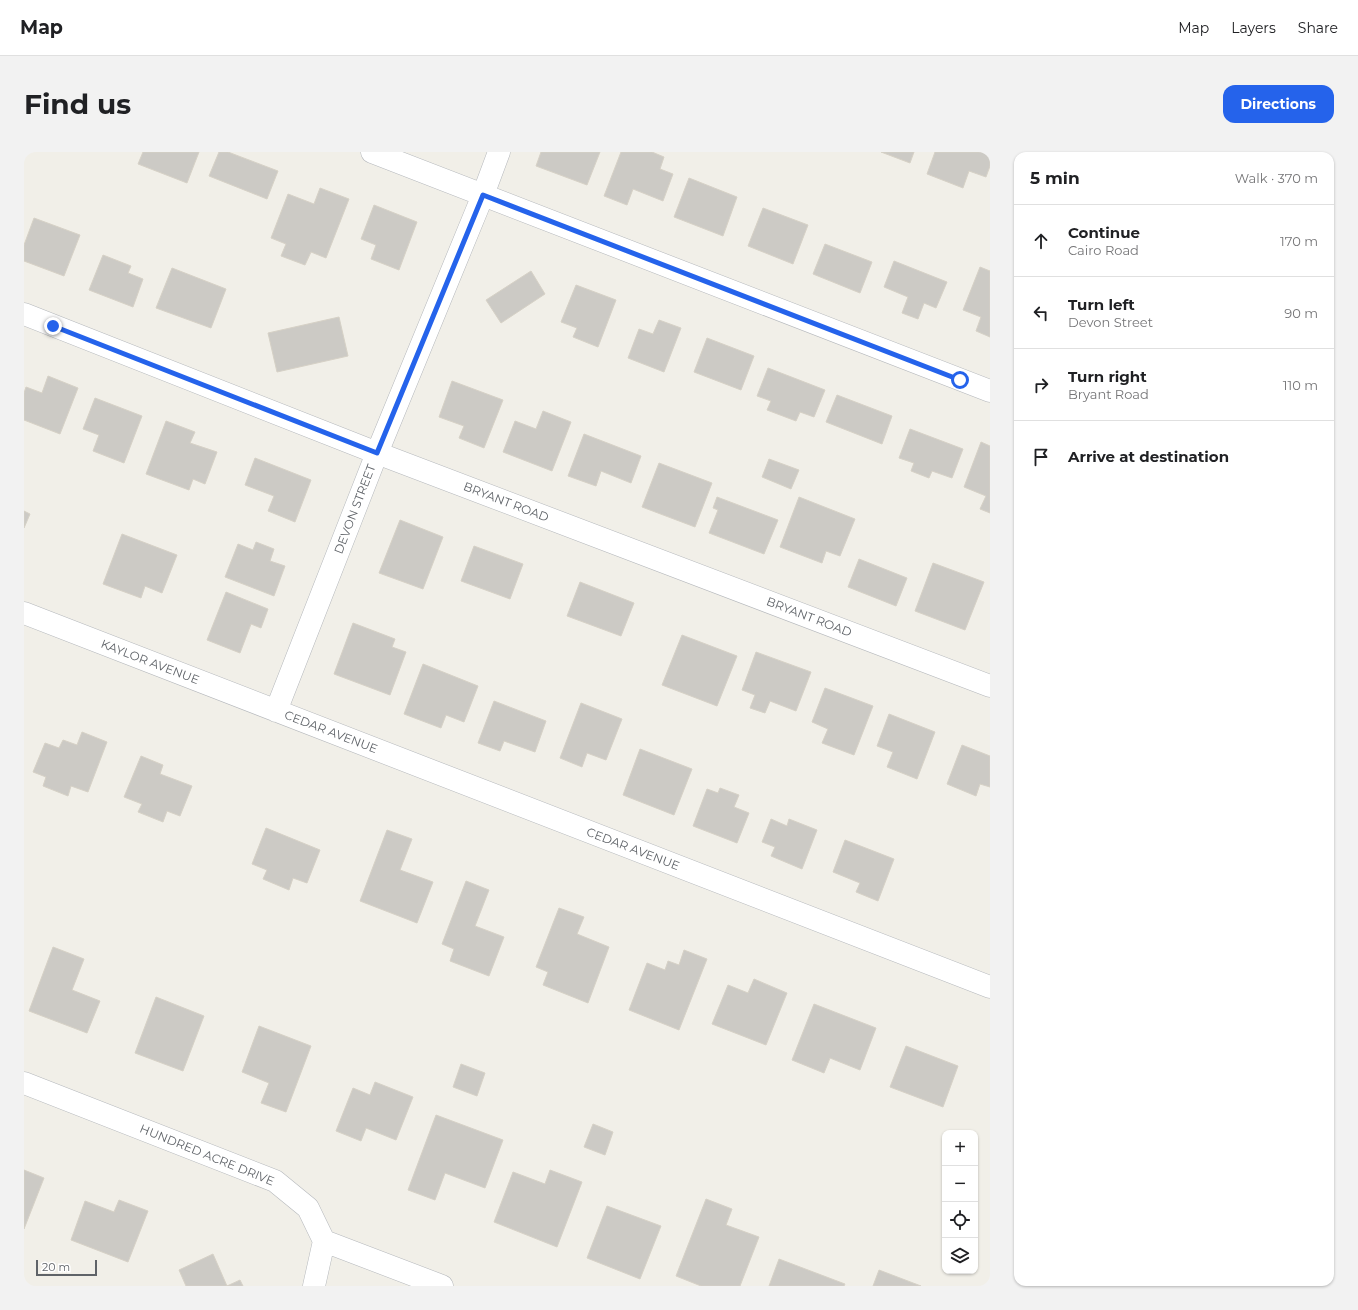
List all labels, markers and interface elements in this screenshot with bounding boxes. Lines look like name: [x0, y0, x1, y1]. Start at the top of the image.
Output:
text: Map: [20, 16, 63, 39]
text: Map: [1178, 19, 1209, 37]
text: Layers: [1231, 19, 1276, 37]
text: Share: [1298, 19, 1338, 37]
button: Directions: [1223, 85, 1334, 123]
text: Find us: [24, 87, 131, 121]
text: 5 min: [1030, 168, 1080, 188]
text: Walk · 370 m: [1235, 170, 1318, 186]
text: Continue: [1068, 223, 1140, 242]
icon: ahead: [1030, 230, 1052, 252]
text: 170 m: [1280, 233, 1318, 249]
text: Cairo Road: [1068, 242, 1139, 258]
text: Turn left: [1068, 295, 1135, 314]
icon: left: [1030, 302, 1052, 324]
text: 90 m: [1284, 305, 1318, 321]
text: Devon Street: [1068, 314, 1153, 330]
route end: [44, 317, 62, 335]
text: Turn right: [1068, 367, 1147, 386]
route start: [951, 371, 969, 389]
icon: right: [1030, 374, 1052, 396]
text: 110 m: [1283, 377, 1318, 393]
text: Bryant Road: [1068, 386, 1149, 402]
icon: arrive: [1030, 446, 1052, 468]
text: Arrive at destination: [1068, 447, 1229, 466]
street label: DEVON STREET: [331, 462, 379, 556]
street label: BRYANT ROAD: [461, 478, 551, 525]
street label: BRYANT ROAD: [764, 593, 854, 640]
street label: KAYLOR AVENUE: [99, 636, 201, 687]
street label: CEDAR AVENUE: [283, 707, 380, 756]
street label: CEDAR AVENUE: [585, 824, 682, 873]
street label: HUNDRED ACRE DRIVE: [138, 1121, 277, 1188]
map controls: [942, 1130, 978, 1274]
button: +: [942, 1130, 978, 1166]
button: −: [942, 1166, 978, 1202]
button: locate: [942, 1202, 978, 1238]
button: layers: [942, 1238, 978, 1274]
scale bar: [36, 1258, 97, 1277]
text: 20 m: [42, 1260, 70, 1274]

